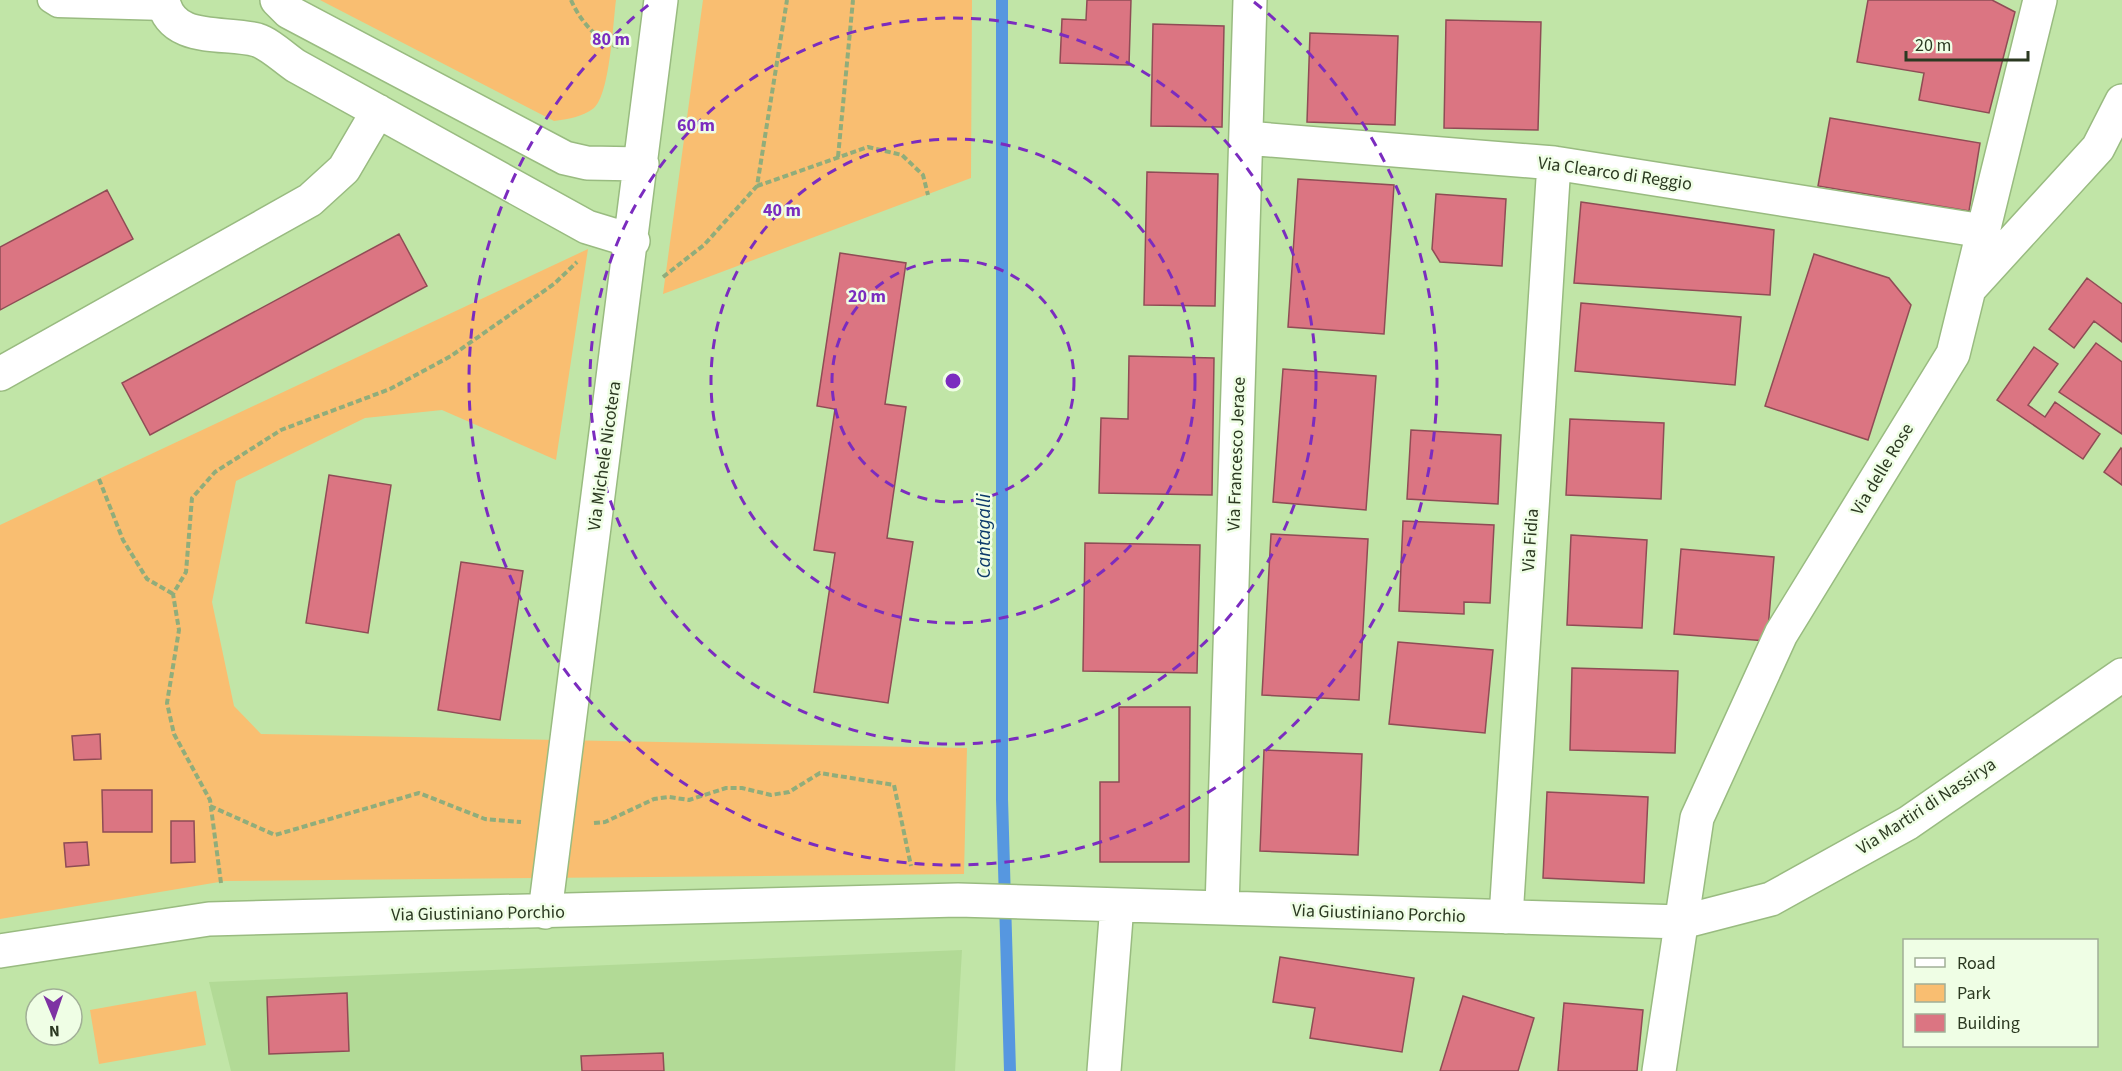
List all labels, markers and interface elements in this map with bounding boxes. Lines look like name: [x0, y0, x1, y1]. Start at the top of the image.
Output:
scale bar: [1906, 24, 2028, 62]
text: 80 m: [592, 27, 630, 52]
text: 20 m: [1915, 33, 1951, 58]
text: 60 m: [677, 113, 715, 138]
street label: Via Clearco di Reggio: [1536, 150, 1694, 197]
text: 40 m: [763, 198, 801, 223]
text: 20 m: [848, 284, 886, 309]
centre of rings: [943, 371, 963, 391]
street label: Via Francesco Jerace: [1221, 376, 1252, 532]
street label: Via Michele Nicotera: [582, 380, 627, 533]
street label: Via delle Rose: [1845, 419, 1920, 520]
water label: Cantagalli: [970, 493, 998, 579]
street label: Via Fidia: [1516, 508, 1545, 572]
street label: Via Martiri di Nassirya: [1852, 752, 2001, 861]
street label: Via Giustiniano Porchio: [1292, 898, 1466, 929]
street label: Via Giustiniano Porchio: [391, 899, 565, 928]
legend: [1903, 939, 2098, 1047]
text: Road: [1957, 951, 1996, 976]
text: Park: [1957, 981, 1991, 1006]
north arrow: [24, 987, 84, 1047]
text: Building: [1957, 1011, 2020, 1036]
text: N: [49, 1020, 60, 1042]

